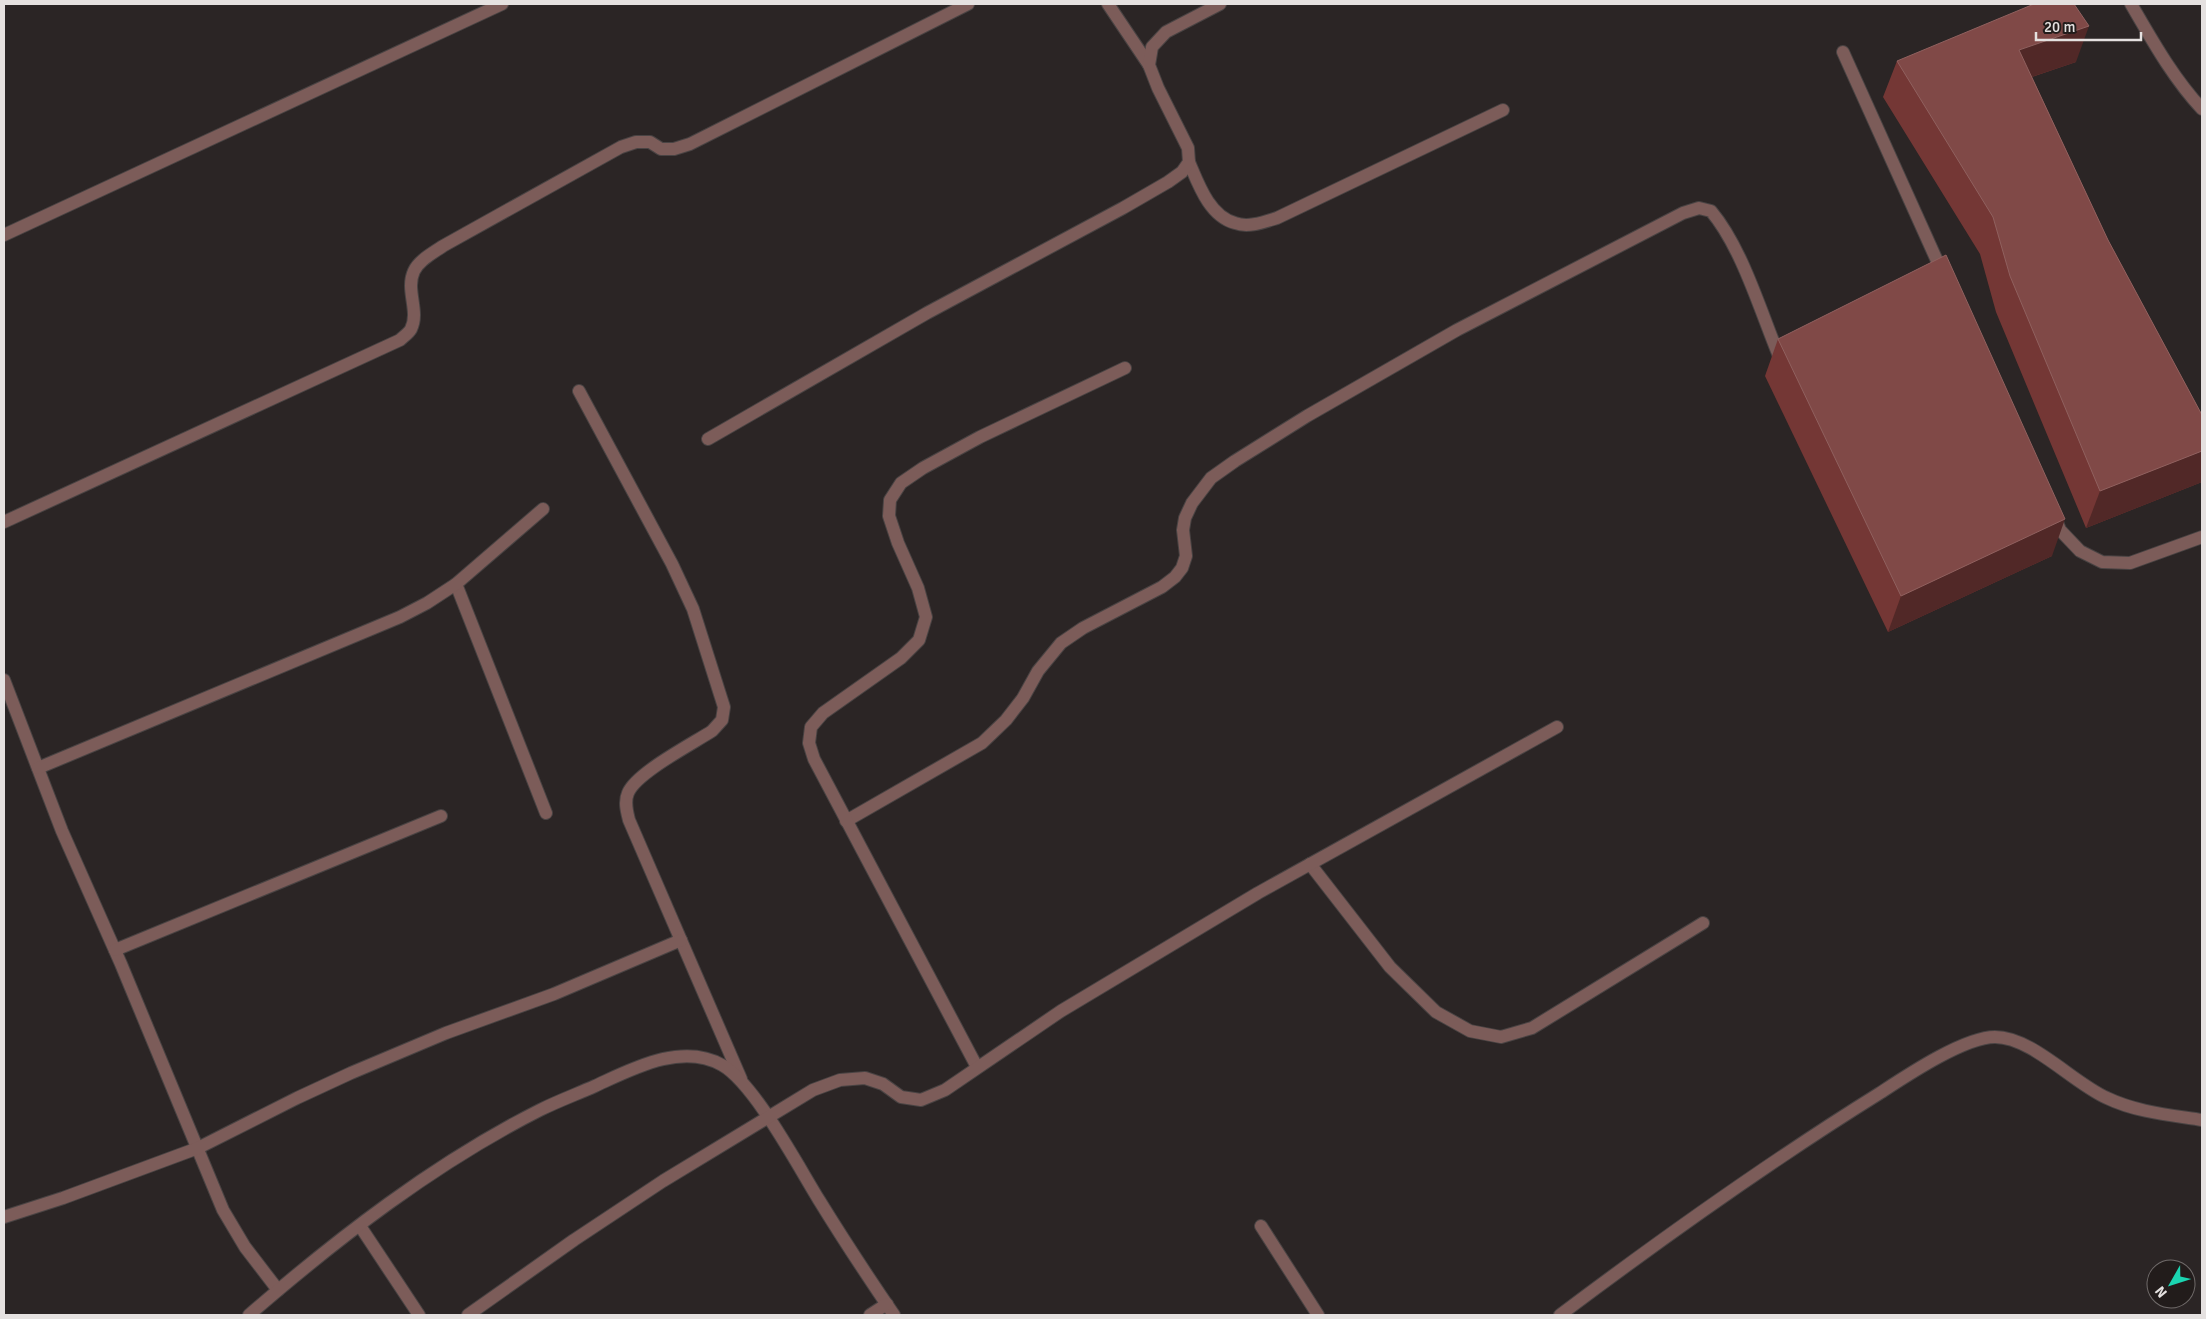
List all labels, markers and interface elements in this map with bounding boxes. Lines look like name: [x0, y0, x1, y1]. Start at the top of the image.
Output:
scale bar: [2036, 10, 2141, 42]
text: 20 m: [2044, 18, 2075, 36]
north arrow: [2146, 1259, 2196, 1309]
text: N: [2152, 1283, 2171, 1301]

